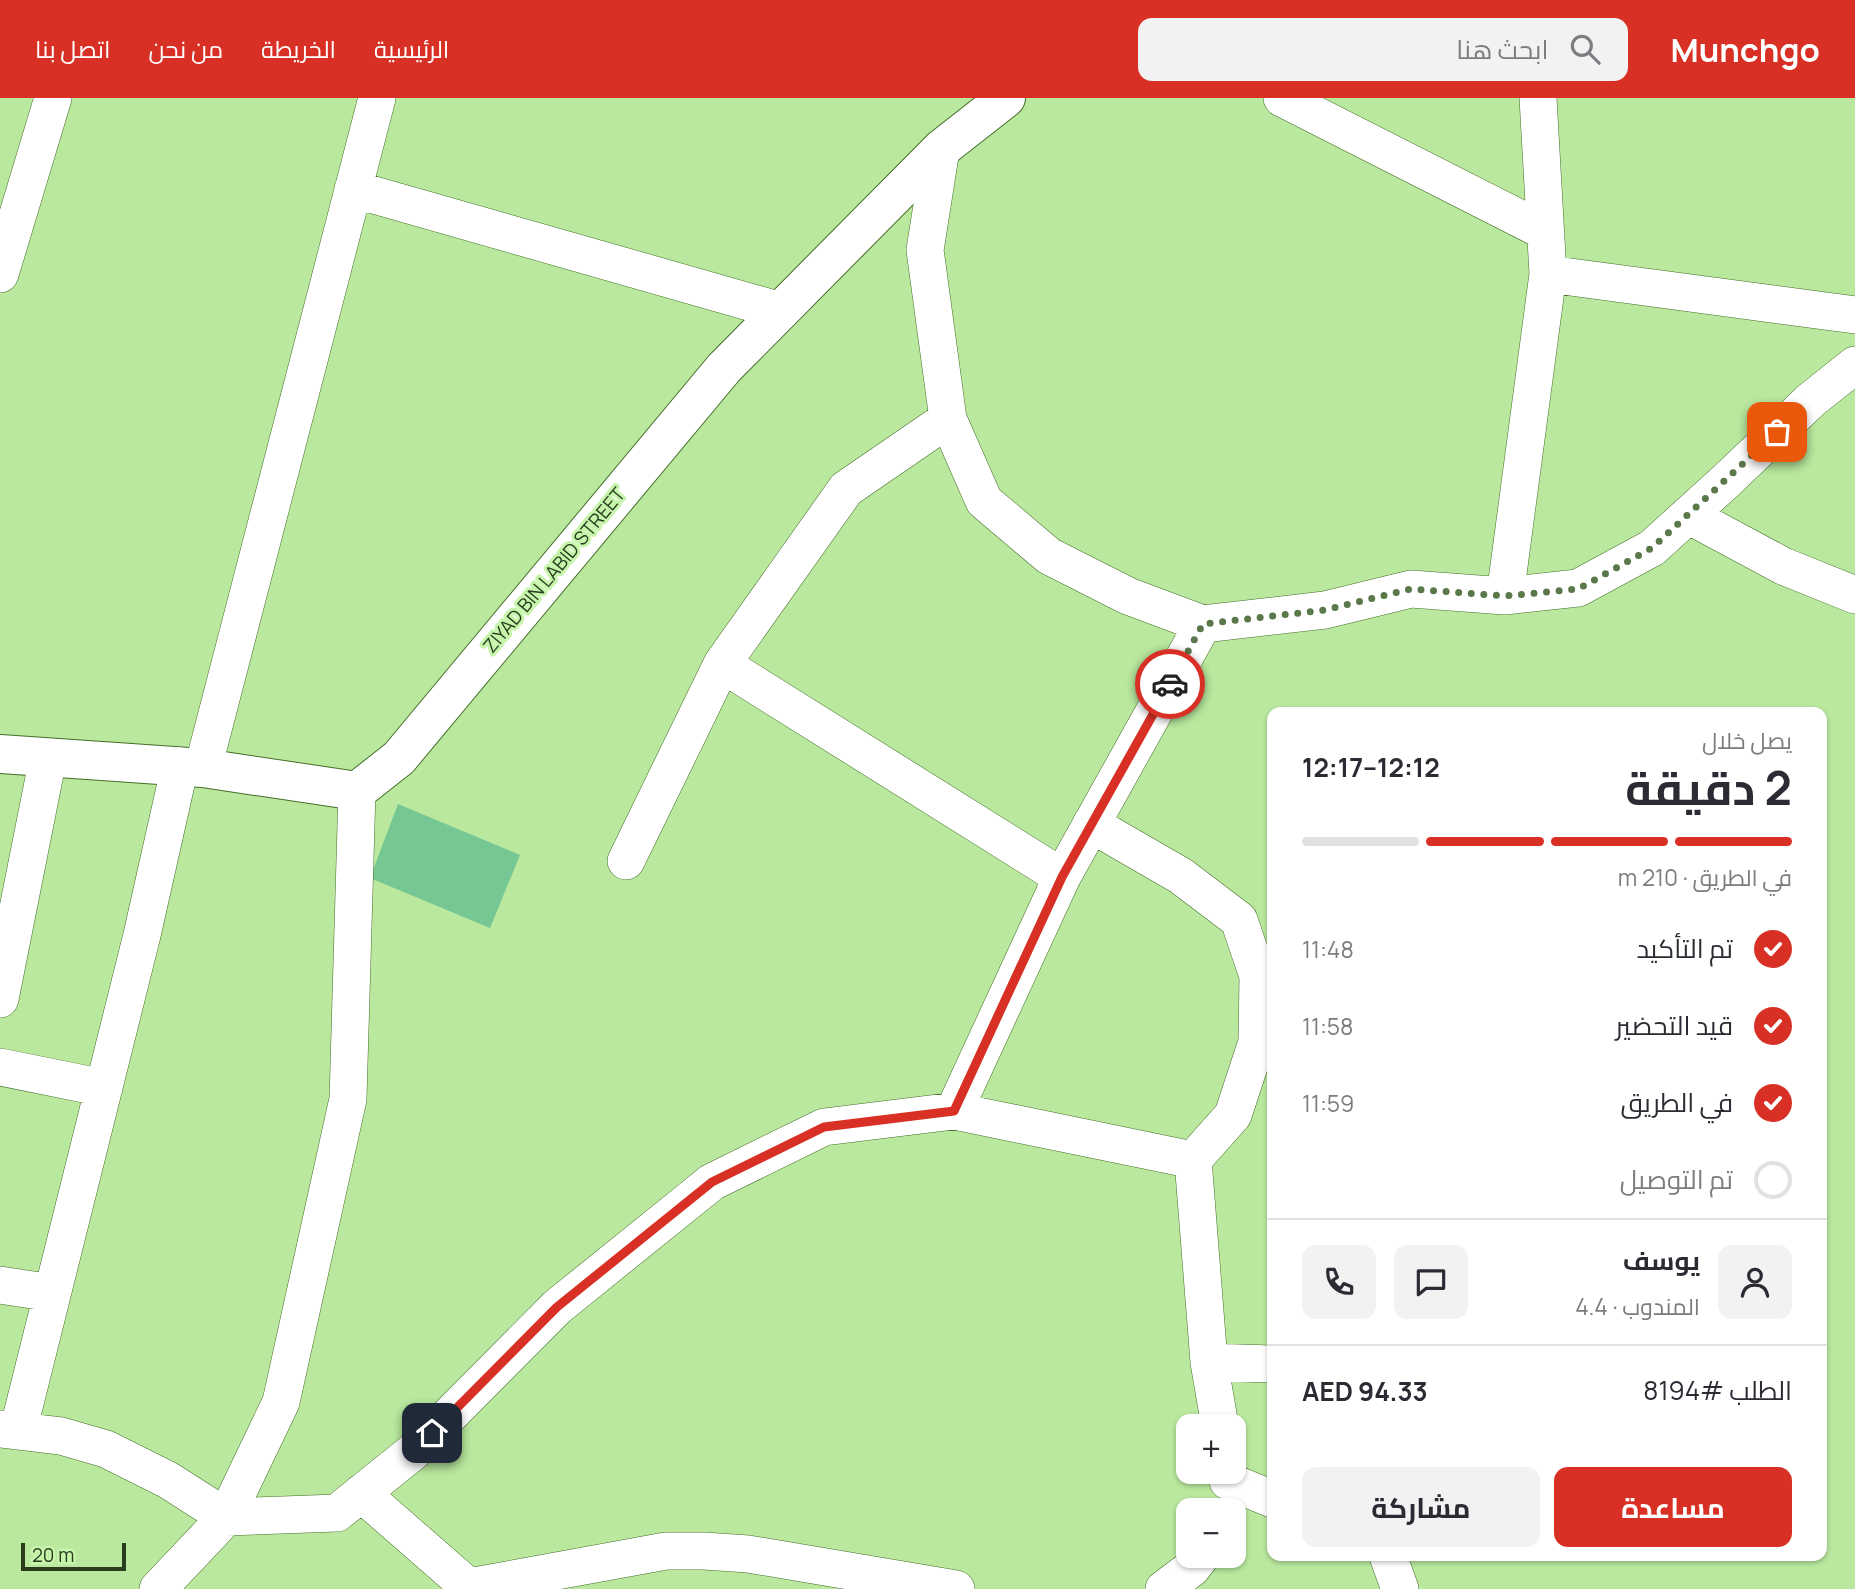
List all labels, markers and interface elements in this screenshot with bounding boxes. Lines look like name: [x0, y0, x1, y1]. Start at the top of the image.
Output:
search box: [1138, 18, 1628, 81]
text: Munchgo: [1670, 27, 1820, 72]
icon: search: [1566, 30, 1604, 68]
text: ابحث هنا: [1456, 31, 1548, 67]
text: اتصل بنا: [35, 32, 110, 65]
text: من نحن: [148, 32, 223, 65]
text: الخريطة: [261, 32, 336, 65]
text: الرئيسية: [374, 32, 449, 65]
pin: [1747, 402, 1807, 462]
icon: bag: [1758, 413, 1796, 451]
street label: ZIYAD BIN LABID STREET: [477, 481, 631, 658]
courier: [1135, 649, 1205, 719]
icon: car: [1151, 665, 1189, 703]
text: يصل خلال: [1702, 724, 1792, 756]
text: 12:12–12:17: [1302, 749, 1440, 785]
text: 2 دقيقة: [1625, 756, 1792, 819]
text: في الطريق · 210 m: [1618, 861, 1792, 893]
text: تم التأكيد: [1636, 930, 1733, 966]
icon: check: [1754, 930, 1792, 968]
text: 11:48: [1302, 933, 1354, 965]
text: قيد التحضير: [1615, 1007, 1733, 1043]
icon: check: [1754, 1007, 1792, 1045]
text: 11:58: [1302, 1010, 1353, 1042]
text: في الطريق: [1620, 1084, 1733, 1120]
icon: check: [1754, 1084, 1792, 1122]
text: 11:59: [1302, 1087, 1354, 1119]
text: تم التوصيل: [1620, 1161, 1733, 1197]
text: يوسف: [1623, 1242, 1700, 1278]
button: phone: [1302, 1245, 1376, 1319]
button: chat: [1394, 1245, 1468, 1319]
button: person: [1718, 1245, 1792, 1319]
text: المندوب · 4.4: [1575, 1290, 1700, 1322]
text: الطلب #8194: [1643, 1372, 1792, 1408]
text: AED 94.33: [1302, 1373, 1428, 1409]
pin: [402, 1403, 462, 1463]
icon: home: [413, 1414, 451, 1452]
map controls: [1176, 1414, 1246, 1568]
button: +: [1176, 1414, 1246, 1484]
button: مشاركة: [1302, 1467, 1540, 1547]
button: مساعدة: [1554, 1467, 1792, 1547]
button: −: [1176, 1498, 1246, 1568]
scale bar: [21, 1540, 126, 1572]
text: 20 m: [32, 1542, 74, 1568]

